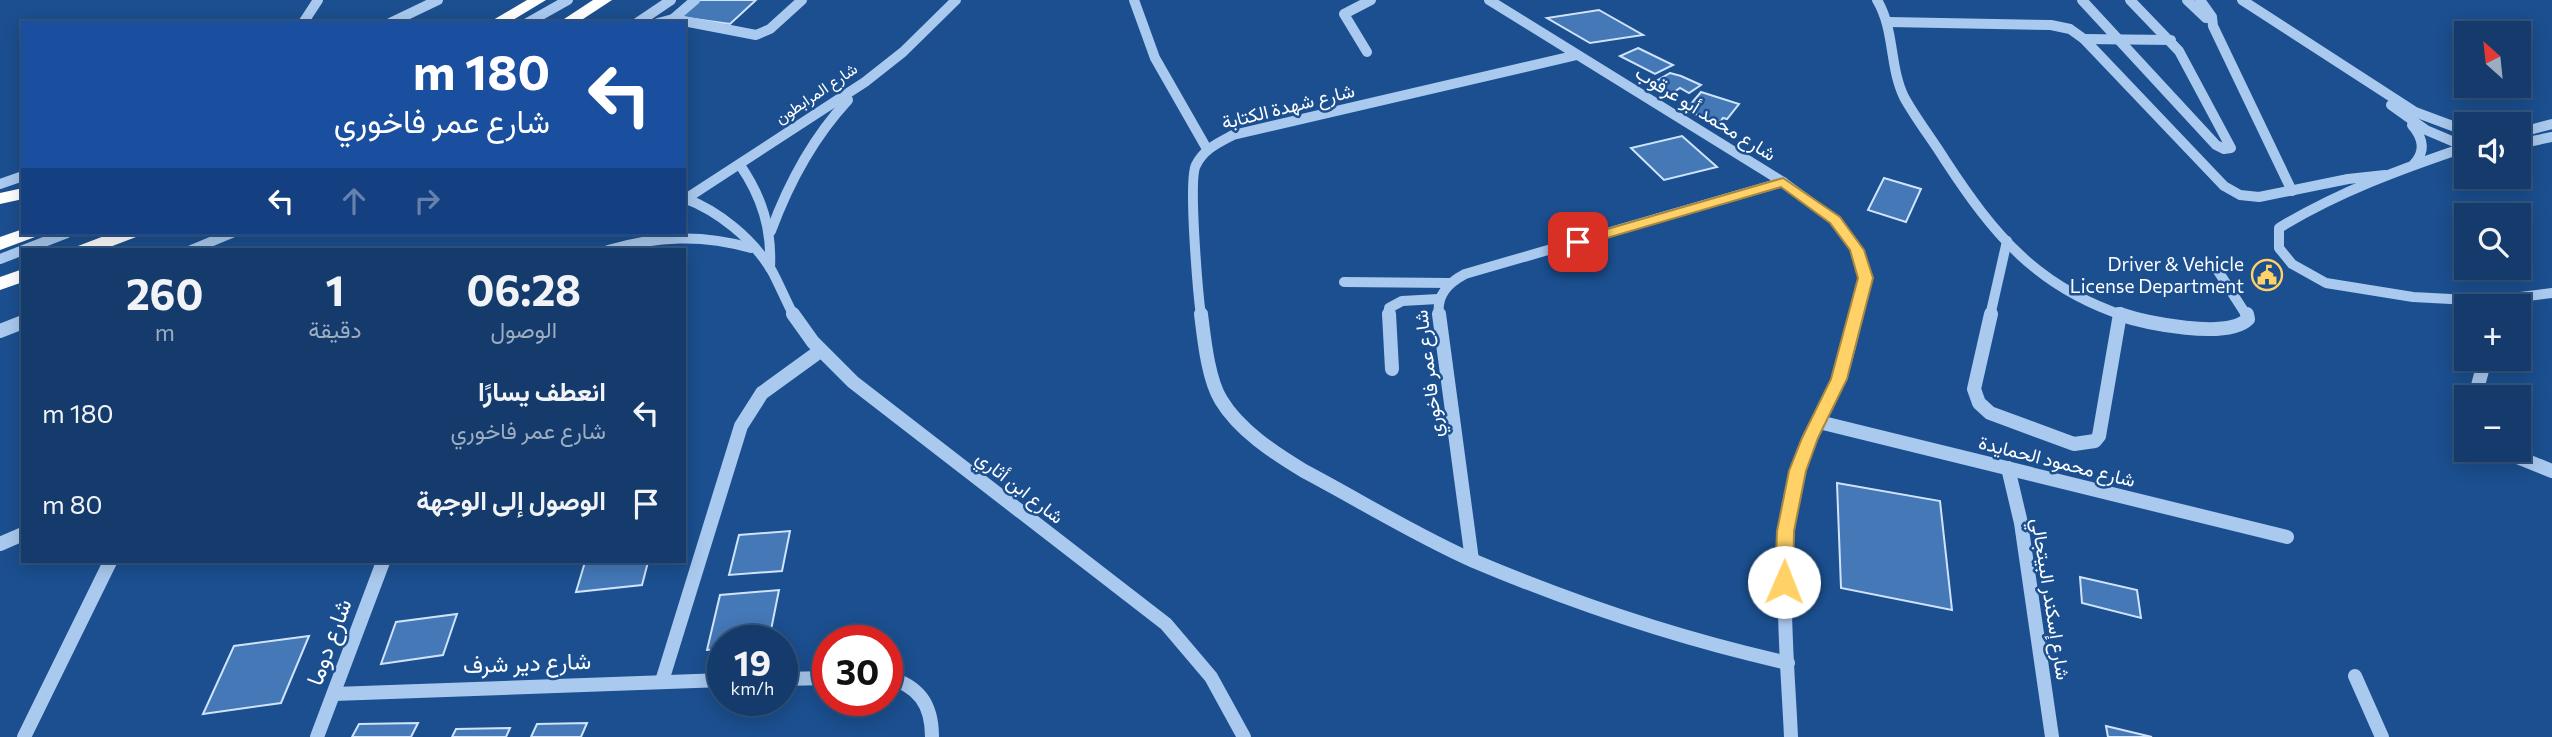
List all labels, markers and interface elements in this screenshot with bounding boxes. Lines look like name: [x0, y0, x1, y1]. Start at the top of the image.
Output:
north arrow: [2454, 21, 2530, 98]
map controls: [2454, 21, 2531, 462]
text: 180 m: [413, 40, 550, 100]
icon: left: [574, 49, 665, 140]
street label: شارع المرابطون: [771, 58, 862, 130]
street label: شارع محمد أبو عرقوب: [1631, 60, 1781, 167]
street label: شارع شهدة الكتابة: [1219, 78, 1357, 135]
text: شارع عمر فاخوري: [334, 100, 550, 140]
button: sound: [2454, 112, 2531, 189]
icon: left: [262, 182, 300, 220]
icon: ahead: [335, 182, 373, 220]
icon: right: [408, 182, 446, 220]
button: search: [2454, 203, 2531, 280]
pin: [1548, 212, 1608, 272]
icon: arrive: [1559, 223, 1597, 261]
place label: Driver & Vehicle License Department: [2070, 252, 2244, 297]
public building icon: Driver & Vehicle License Department: [2250, 258, 2284, 292]
text: 1: [325, 263, 344, 315]
text: 06:28: [467, 263, 581, 315]
text: 260: [126, 267, 203, 319]
button: +: [2454, 294, 2531, 371]
street label: شارع عمر فاخوري: [1408, 308, 1452, 439]
text: دقيقة: [308, 315, 362, 343]
text: الوصول: [491, 315, 557, 343]
text: m: [155, 318, 175, 346]
text: انعطف يسارًا: [478, 375, 606, 406]
button: −: [2454, 385, 2531, 462]
icon: left: [627, 394, 665, 432]
text: 180 m: [42, 397, 114, 428]
text: شارع عمر فاخوري: [451, 416, 606, 444]
street label: شارع محمود الحمايدة: [1976, 430, 2138, 493]
street label: شارع ابن أثاري: [969, 445, 1069, 532]
text: الوصول إلى الوجهة: [416, 484, 606, 515]
icon: arrive: [627, 485, 665, 523]
text: 80 m: [42, 488, 102, 519]
street label: شارع إسكندر البيتجالي: [2022, 516, 2076, 682]
position arrow: [1747, 545, 1821, 619]
street label: شارع دوما: [299, 595, 359, 690]
speed limit sign: 30: [812, 625, 903, 716]
text: 19: [734, 640, 771, 683]
street label: شارع دير شرف: [462, 646, 592, 681]
text: km/h: [731, 677, 774, 699]

